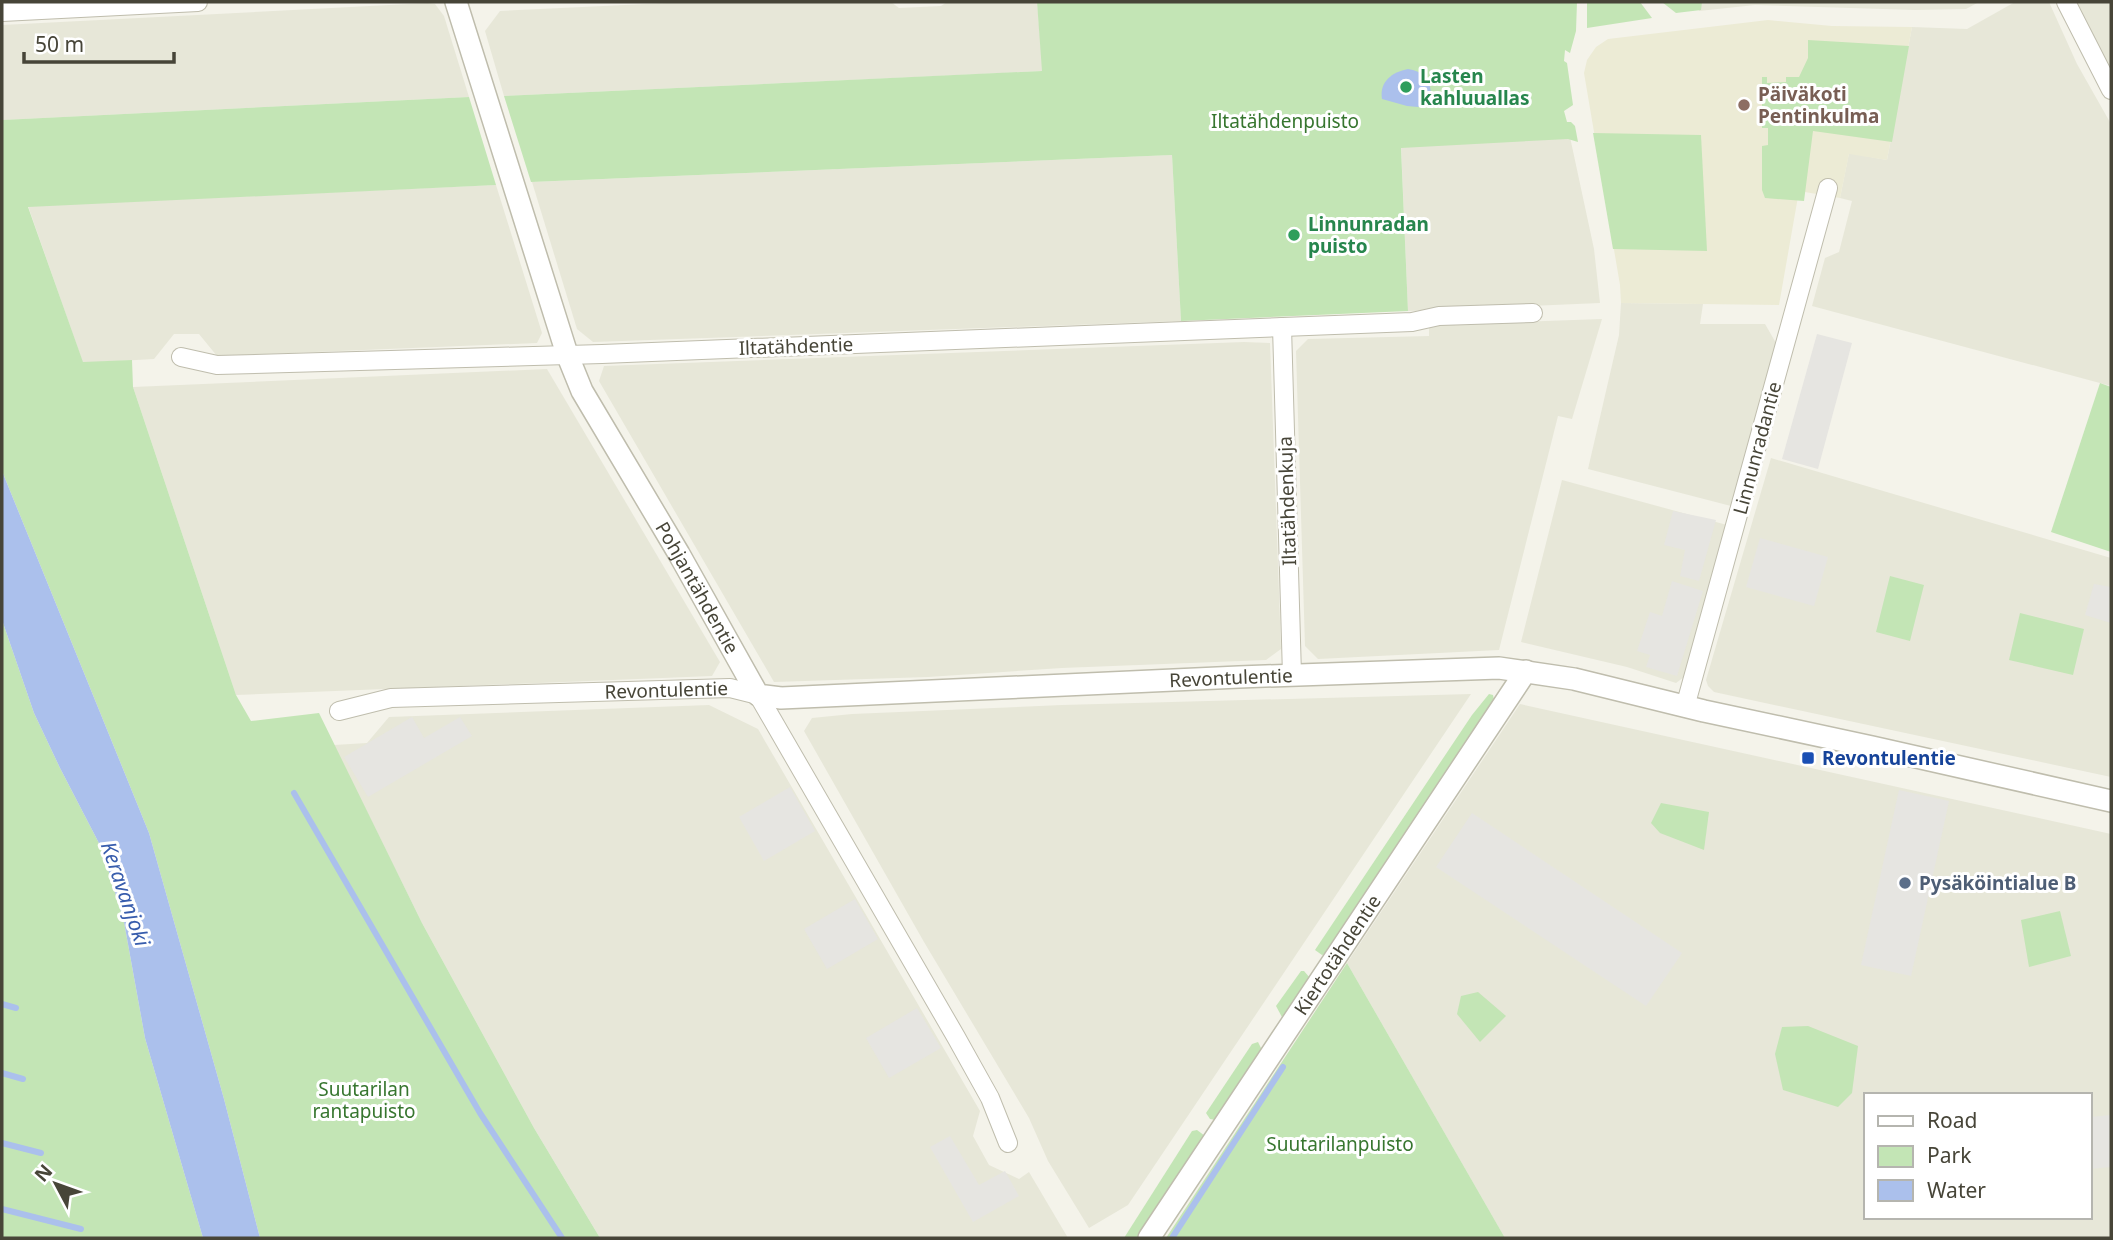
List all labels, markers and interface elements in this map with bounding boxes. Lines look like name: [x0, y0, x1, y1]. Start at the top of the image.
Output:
scale bar: [24, 21, 175, 65]
text: 50 m: [35, 30, 84, 58]
place label: Lasten kahluuallas: [1420, 63, 1530, 111]
marker: Lasten kahluuallas: [1398, 79, 1414, 95]
place label: Päiväkoti Pentinkulma: [1758, 81, 1879, 129]
marker: Päiväkoti Pentinkulma: [1736, 97, 1752, 113]
park label: Iltatähdenpuisto: [1211, 108, 1359, 134]
place label: Linnunradan puisto: [1308, 211, 1429, 259]
marker: Linnunradan puisto: [1286, 227, 1302, 243]
street label: Iltatähdentie: [738, 331, 854, 361]
street label: Linnunradantie: [1727, 379, 1787, 517]
street label: Iltatähdenkuja: [1272, 436, 1302, 566]
street label: Pohjantähdentie: [650, 517, 745, 658]
street label: Revontulentie: [1169, 662, 1293, 693]
street label: Revontulentie: [604, 675, 728, 705]
place label: Revontulentie: [1822, 745, 1956, 771]
marker: Revontulentie: [1800, 750, 1816, 766]
water label: Keravanjoki: [95, 838, 157, 950]
place label: Pysäköintialue B: [1919, 870, 2077, 896]
marker: Pysäköintialue B: [1897, 875, 1913, 891]
street label: Kiertotähdentie: [1288, 890, 1387, 1020]
park label: Suutarilan rantapuisto: [312, 1076, 416, 1124]
legend: [1864, 1093, 2092, 1219]
text: Road: [1927, 1106, 1977, 1134]
park label: Suutarilanpuisto: [1266, 1131, 1414, 1157]
text: Park: [1927, 1141, 1972, 1169]
north arrow: [21, 1149, 91, 1219]
text: N: [28, 1158, 58, 1187]
text: Water: [1927, 1176, 1986, 1204]

